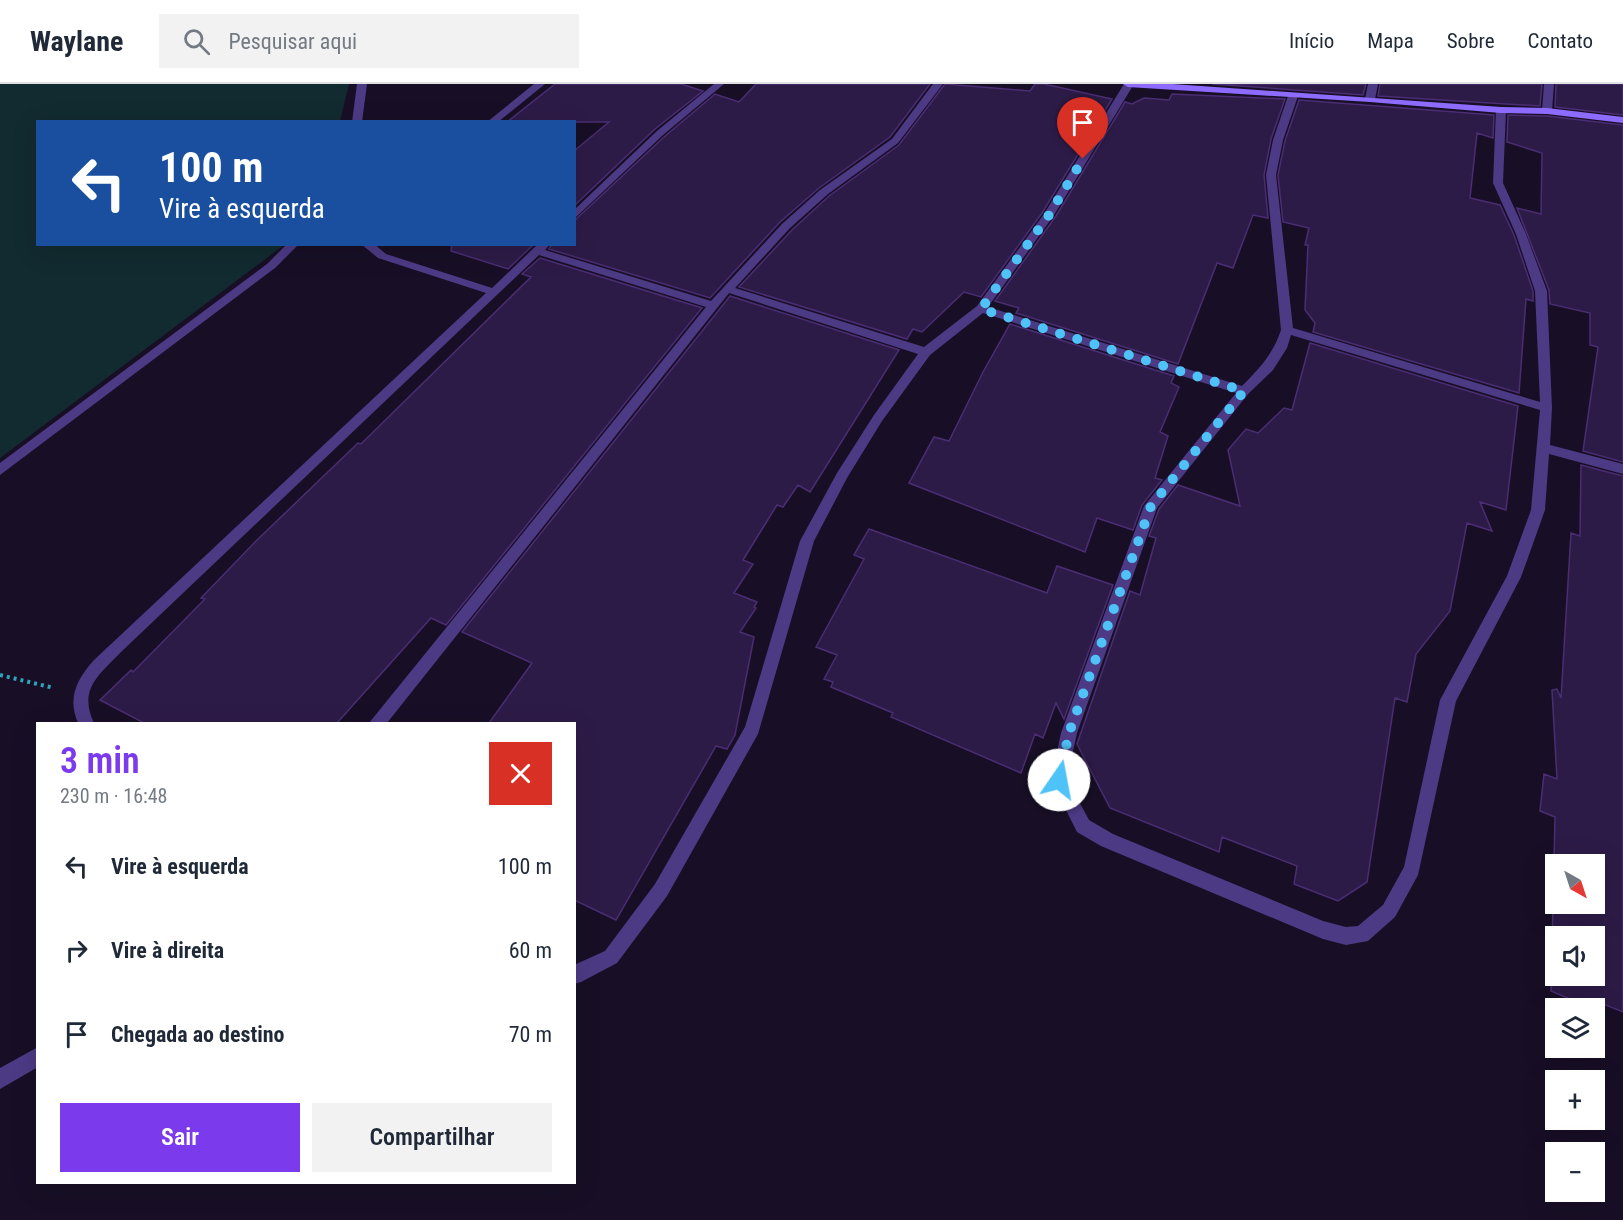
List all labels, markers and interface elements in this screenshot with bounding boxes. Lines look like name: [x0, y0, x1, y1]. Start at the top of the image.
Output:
search box: [159, 14, 579, 68]
text: Waylane: [30, 25, 123, 58]
icon: search: [180, 25, 213, 58]
text: Pesquisar aqui: [228, 29, 357, 54]
text: Início: [1289, 29, 1334, 53]
text: Mapa: [1367, 29, 1414, 53]
text: Sobre: [1447, 29, 1495, 53]
text: Contato: [1528, 29, 1593, 53]
pin: [1057, 97, 1108, 159]
icon: arrive: [1066, 106, 1099, 139]
text: 100 m: [159, 143, 264, 192]
icon: left: [60, 144, 138, 222]
text: Vire à esquerda: [159, 193, 325, 225]
text: 3 min: [60, 740, 140, 782]
button: close: [489, 742, 552, 805]
position arrow: [1027, 748, 1091, 812]
text: 230 m · 16:48: [60, 784, 167, 808]
icon: left: [60, 850, 93, 883]
text: Vire à esquerda: [111, 854, 249, 879]
text: 100 m: [498, 854, 552, 879]
north arrow: [1545, 854, 1605, 914]
map controls: [1545, 854, 1605, 1202]
button: sound: [1545, 926, 1605, 986]
icon: right: [60, 934, 93, 967]
text: Vire à direita: [111, 938, 224, 963]
text: 60 m: [509, 938, 552, 963]
button: layers: [1545, 998, 1605, 1058]
icon: arrive: [60, 1018, 93, 1051]
text: Chegada ao destino: [111, 1022, 285, 1047]
text: 70 m: [509, 1022, 552, 1047]
button: +: [1545, 1070, 1605, 1130]
button: Sair: [60, 1103, 300, 1172]
button: Compartilhar: [312, 1103, 552, 1172]
button: −: [1545, 1142, 1605, 1202]

